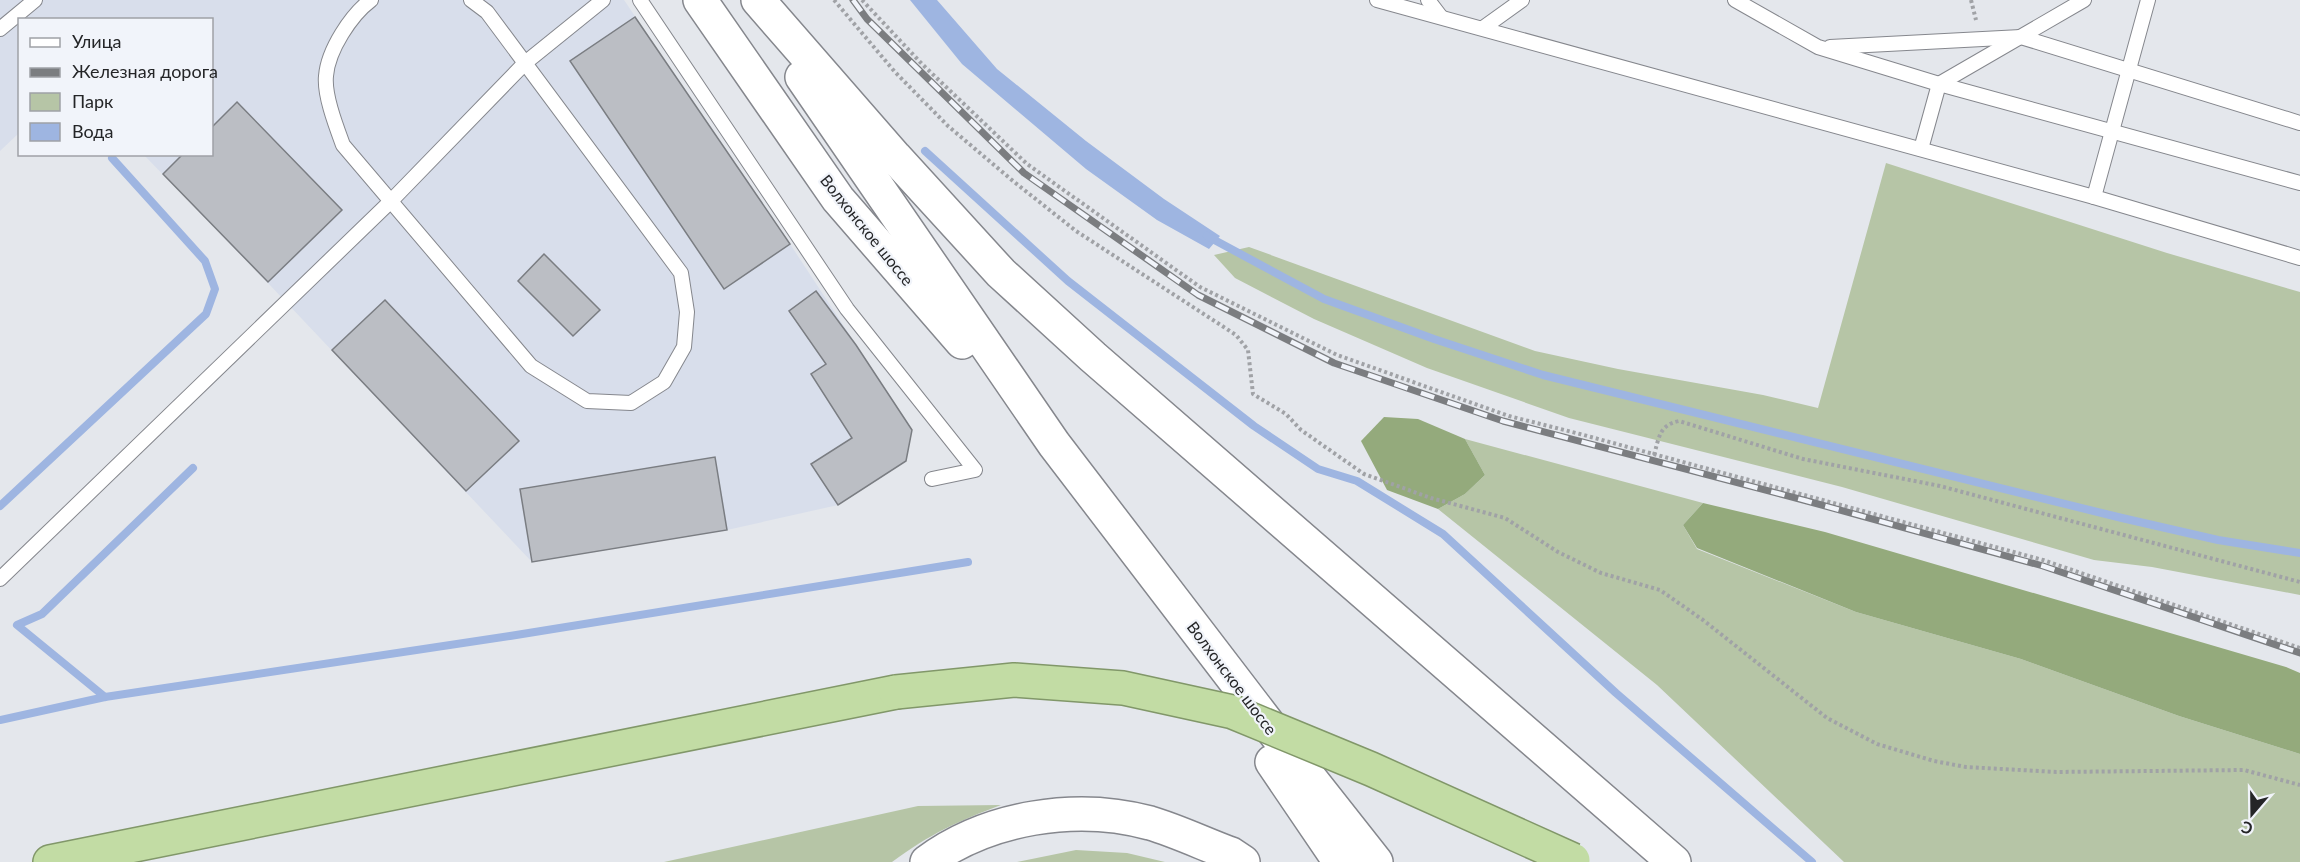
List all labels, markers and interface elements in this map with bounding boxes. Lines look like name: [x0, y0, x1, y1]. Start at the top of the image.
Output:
legend: [18, 18, 213, 156]
text: Улица: [72, 30, 122, 52]
text: Железная дорога: [72, 60, 218, 82]
text: Парк: [72, 90, 114, 112]
text: Вода: [72, 120, 113, 142]
street label: Волхонское шоссе: [817, 170, 918, 289]
street label: Волхонское шоссе: [1184, 617, 1281, 738]
north arrow: [2222, 784, 2282, 844]
text: С: [2238, 818, 2255, 839]

